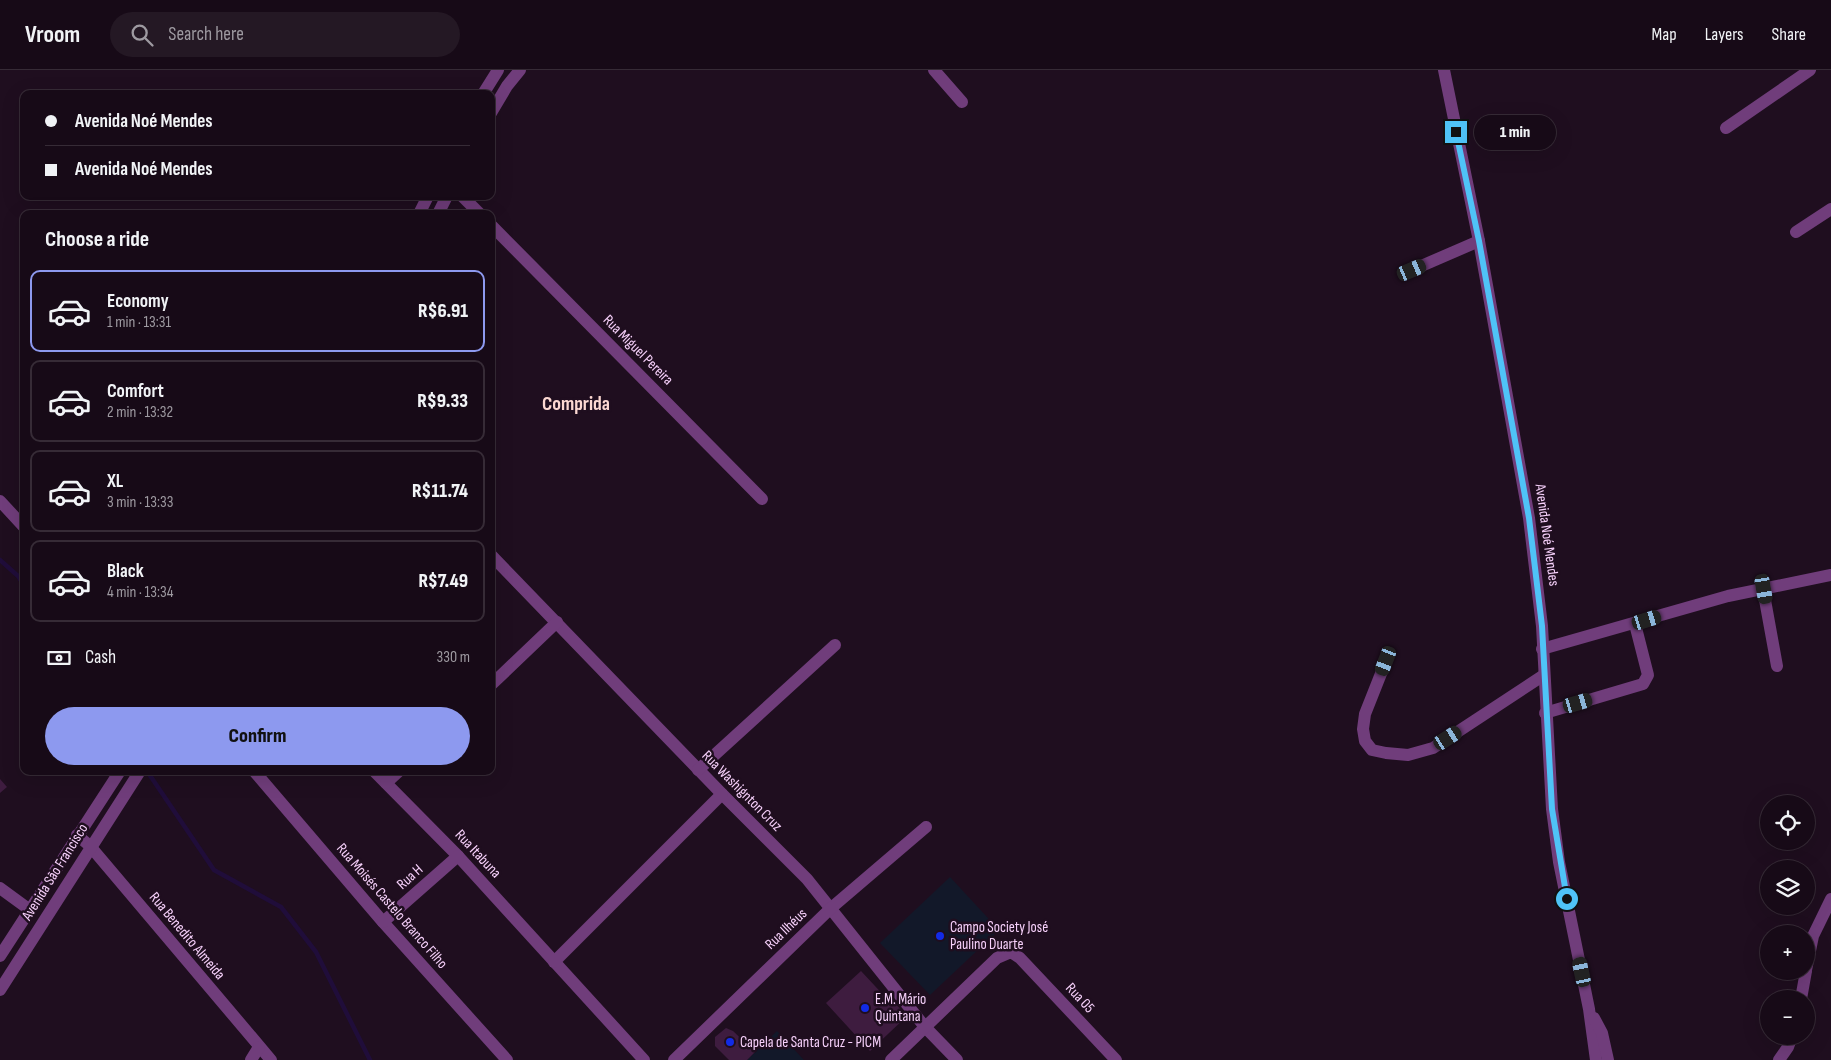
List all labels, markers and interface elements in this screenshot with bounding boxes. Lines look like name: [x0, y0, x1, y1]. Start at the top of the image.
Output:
search box: [110, 12, 460, 57]
text: Vroom: [25, 20, 80, 49]
icon: search: [128, 21, 156, 49]
text: Search here: [168, 23, 244, 46]
text: Map: [1652, 24, 1677, 45]
text: Layers: [1705, 24, 1744, 45]
text: Share: [1772, 24, 1806, 45]
text: Avenida Noé Mendes: [75, 110, 213, 133]
callout: 1 min: [1474, 114, 1556, 150]
route end: [1445, 121, 1467, 143]
text: 1 min: [1500, 123, 1530, 142]
text: Avenida Noé Mendes: [75, 158, 213, 181]
text: Choose a ride: [45, 226, 149, 253]
car: [1395, 257, 1428, 283]
icon: car: [47, 289, 92, 334]
text: Economy: [107, 290, 169, 313]
text: R$6.91: [418, 300, 468, 323]
street label: Rua Miguel Pereira: [599, 311, 677, 389]
text: 1 min · 13:31: [107, 313, 171, 332]
icon: car: [47, 379, 92, 424]
text: Comfort: [107, 380, 164, 403]
text: R$9.33: [417, 390, 468, 413]
district label: Comprida: [542, 392, 610, 416]
text: 2 min · 13:32: [107, 403, 173, 422]
icon: car: [47, 469, 92, 514]
text: XL: [107, 470, 123, 493]
text: R$11.74: [412, 480, 468, 503]
street label: Avenida Noé Mendes: [1530, 482, 1564, 587]
text: 3 min · 13:33: [107, 493, 173, 512]
icon: car: [47, 559, 92, 604]
text: Black: [107, 560, 144, 583]
text: R$7.49: [418, 570, 468, 593]
car: [1754, 573, 1773, 605]
text: 4 min · 13:34: [107, 583, 173, 602]
car: [1630, 608, 1663, 632]
icon: cash: [45, 644, 73, 672]
car: [1373, 644, 1398, 678]
text: Cash: [85, 646, 116, 669]
text: 330 m: [437, 648, 470, 667]
car: [1561, 692, 1594, 714]
button: Confirm: [45, 707, 470, 765]
car: [1431, 724, 1464, 752]
street label: Rua Washignton Cruz: [698, 747, 787, 836]
map controls: [1760, 795, 1815, 1045]
button: locate: [1760, 795, 1815, 850]
street label: Avenida São Francisco: [17, 820, 92, 925]
street label: Rua Itabuna: [451, 826, 505, 882]
street label: Rua Moisés Castelo Branco Filho: [332, 839, 452, 973]
street label: Rua H: [393, 860, 427, 894]
button: layers: [1760, 860, 1815, 915]
street label: Rua Benedito Almeida: [145, 888, 229, 984]
route start: [1556, 888, 1578, 910]
street label: Rua Ilhéus: [761, 904, 811, 954]
place label: Campo Society José Paulino Duarte: [950, 918, 1048, 954]
button: +: [1760, 925, 1815, 980]
marker: Campo Society José Paulino Duarte: [934, 930, 946, 942]
car: [1571, 956, 1592, 988]
street label: Rua 05: [1061, 979, 1099, 1017]
place label: E.M. Mário Quintana: [875, 990, 926, 1026]
button: −: [1760, 990, 1815, 1045]
marker: E.M. Mário Quintana: [859, 1002, 871, 1014]
place label: Capela de Santa Cruz - PICM: [740, 1033, 881, 1052]
marker: Capela de Santa Cruz - PICM: [724, 1036, 736, 1048]

